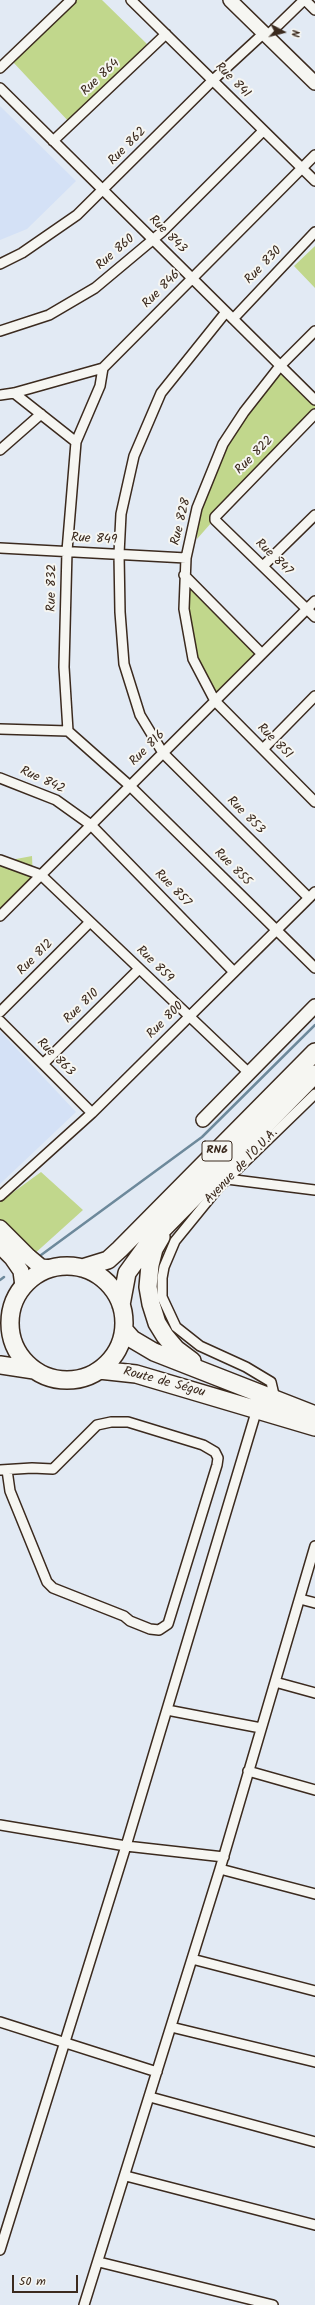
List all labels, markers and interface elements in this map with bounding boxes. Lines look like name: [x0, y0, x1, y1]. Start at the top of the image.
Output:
north arrow: [263, 12, 303, 52]
text: N: [286, 29, 304, 38]
street label: Rue 864: [78, 56, 124, 100]
street label: Rue 841: [211, 60, 253, 102]
street label: Rue 862: [106, 125, 150, 169]
street label: Rue 843: [145, 213, 189, 257]
street label: Rue 860: [93, 232, 139, 274]
street label: Rue 830: [242, 244, 286, 288]
street label: Rue 846: [140, 268, 184, 312]
street label: Rue 822: [233, 434, 277, 478]
street label: Rue 828: [169, 497, 195, 547]
street label: Rue 849: [71, 531, 117, 549]
street label: Rue 847: [251, 536, 295, 580]
street label: Rue 832: [45, 564, 61, 612]
street label: Rue 851: [253, 721, 295, 763]
street label: Rue 816: [127, 728, 169, 770]
street label: Rue 842: [17, 764, 67, 798]
street label: Rue 853: [223, 794, 267, 838]
street label: Rue 855: [210, 846, 254, 890]
street label: Rue 857: [151, 867, 193, 911]
street label: Rue 812: [15, 937, 57, 979]
street label: Rue 859: [132, 943, 176, 987]
street label: Rue 810: [61, 986, 103, 1028]
street label: Rue 800: [144, 999, 188, 1043]
street label: Rue 863: [33, 1036, 77, 1080]
street label: Avenue de l'O.U.A.: [202, 1126, 282, 1208]
road number: RN6: [202, 1141, 232, 1161]
street label: Route de Ségou: [121, 1365, 207, 1401]
scale bar: [14, 2267, 80, 2293]
text: 50 m: [19, 2272, 46, 2291]

